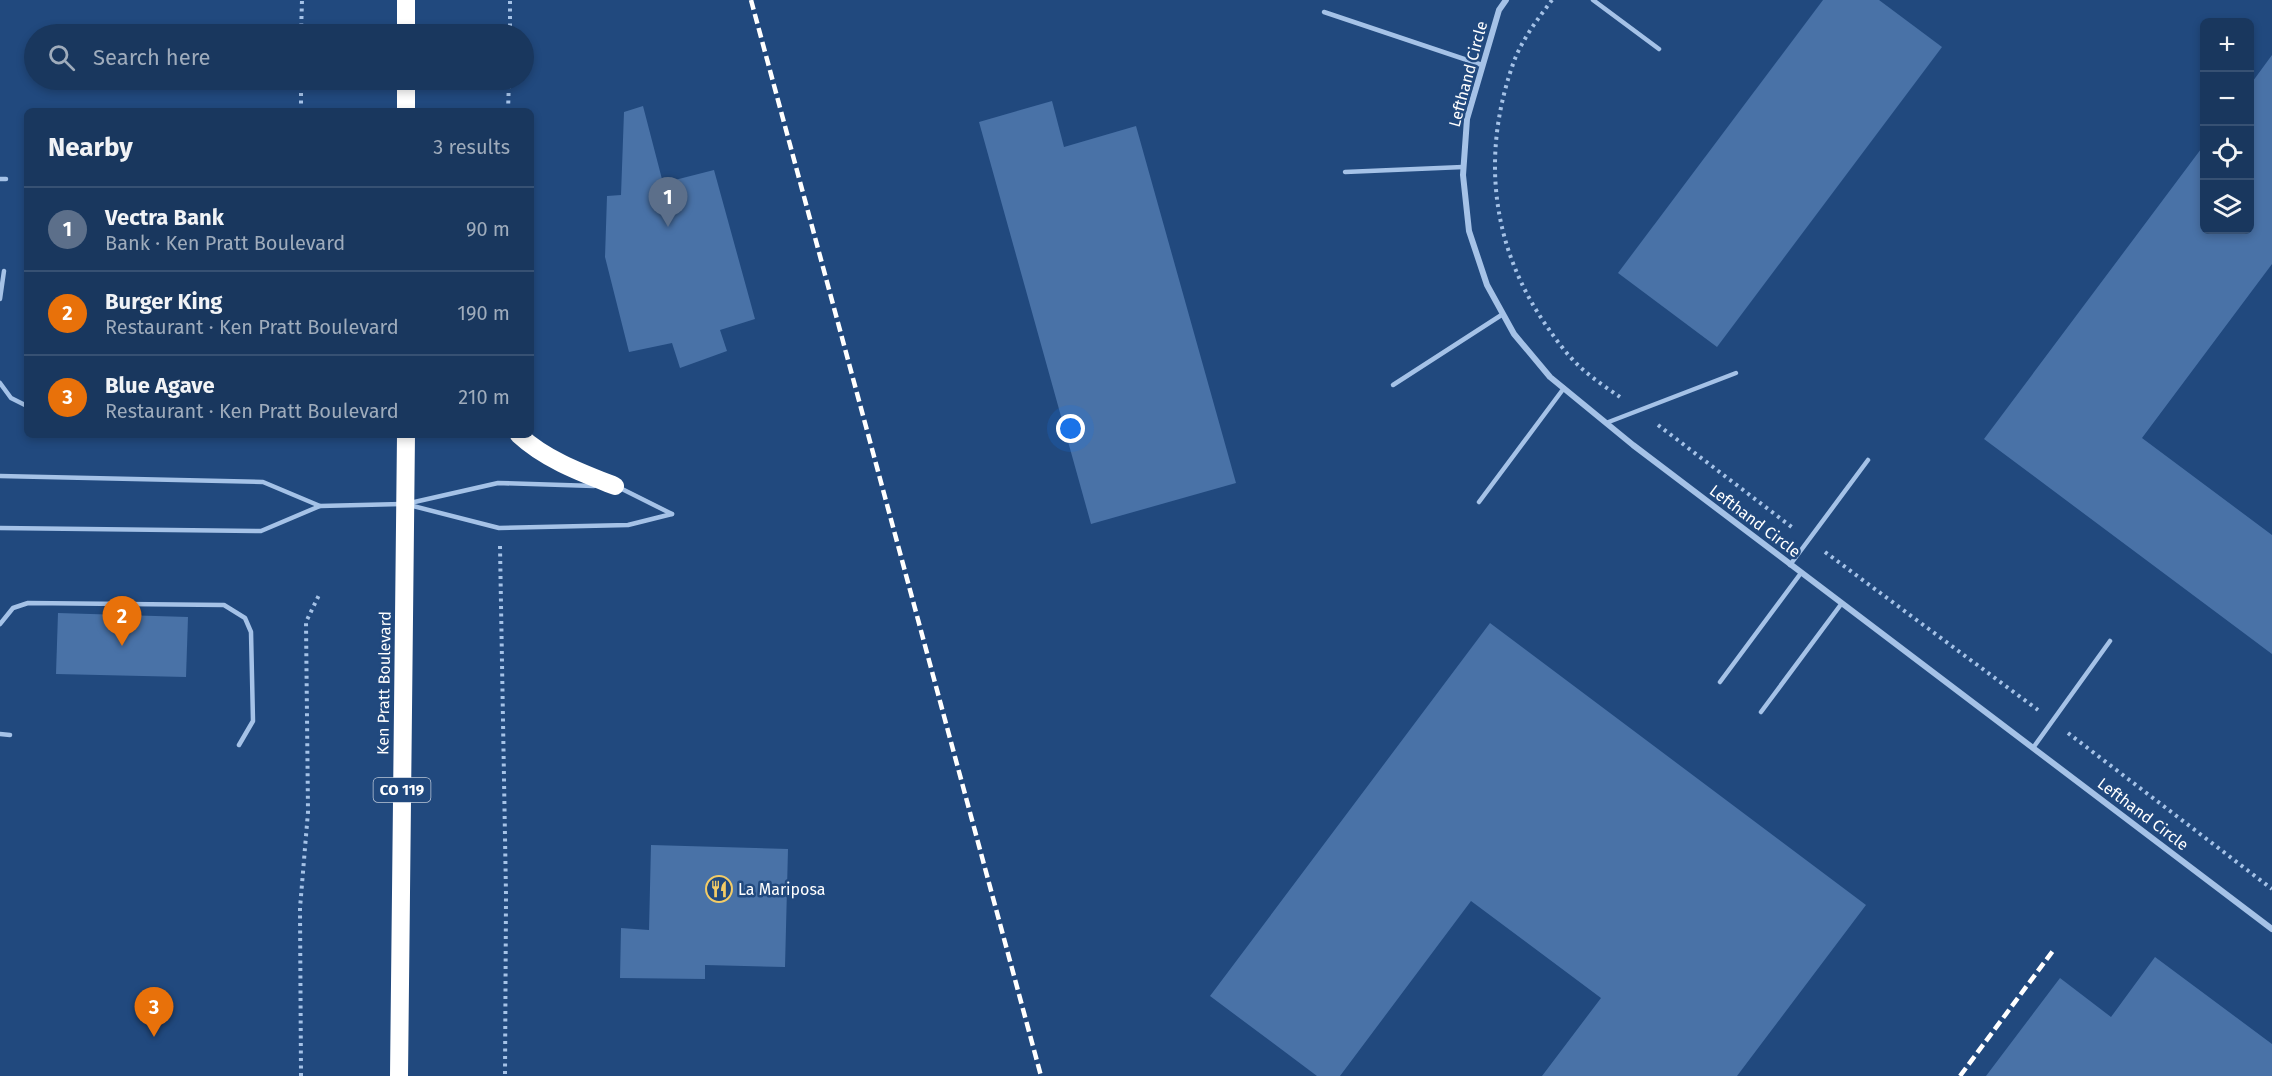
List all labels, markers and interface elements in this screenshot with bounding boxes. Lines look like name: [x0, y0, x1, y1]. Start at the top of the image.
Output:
map controls: [2200, 18, 2254, 234]
button: +: [2200, 18, 2254, 72]
street label: Lefthand Circle: [1445, 19, 1491, 129]
search box: [24, 24, 534, 90]
icon: search: [45, 41, 78, 74]
text: Search here: [93, 44, 211, 71]
button: −: [2200, 72, 2254, 126]
button: locate: [2200, 126, 2254, 180]
text: Nearby: [48, 132, 133, 163]
text: 3 results: [433, 135, 510, 159]
pin: 1: [648, 178, 688, 227]
button: layers: [2200, 180, 2254, 234]
text: Vectra Bank: [105, 204, 224, 231]
text: 1: [63, 217, 72, 241]
text: 90 m: [466, 217, 510, 241]
text: Bank · Ken Pratt Boulevard: [105, 231, 345, 255]
text: Burger King: [105, 288, 222, 315]
text: 2: [62, 301, 73, 325]
text: 190 m: [457, 301, 510, 325]
text: Restaurant · Ken Pratt Boulevard: [105, 315, 399, 339]
text: Blue Agave: [105, 372, 215, 399]
text: 3: [62, 385, 73, 409]
text: 210 m: [458, 385, 510, 409]
text: Restaurant · Ken Pratt Boulevard: [105, 399, 399, 423]
your location: [1056, 414, 1085, 443]
street label: Lefthand Circle: [1706, 481, 1804, 561]
pin: 2: [102, 596, 142, 646]
street label: Ken Pratt Boulevard: [373, 611, 395, 755]
street label: Lefthand Circle: [2094, 774, 2192, 854]
road number: CO 119: [374, 778, 430, 802]
restaurant icon: La Mariposa: [704, 874, 734, 904]
place label: La Mariposa: [738, 880, 825, 899]
pin: 3: [134, 988, 174, 1037]

